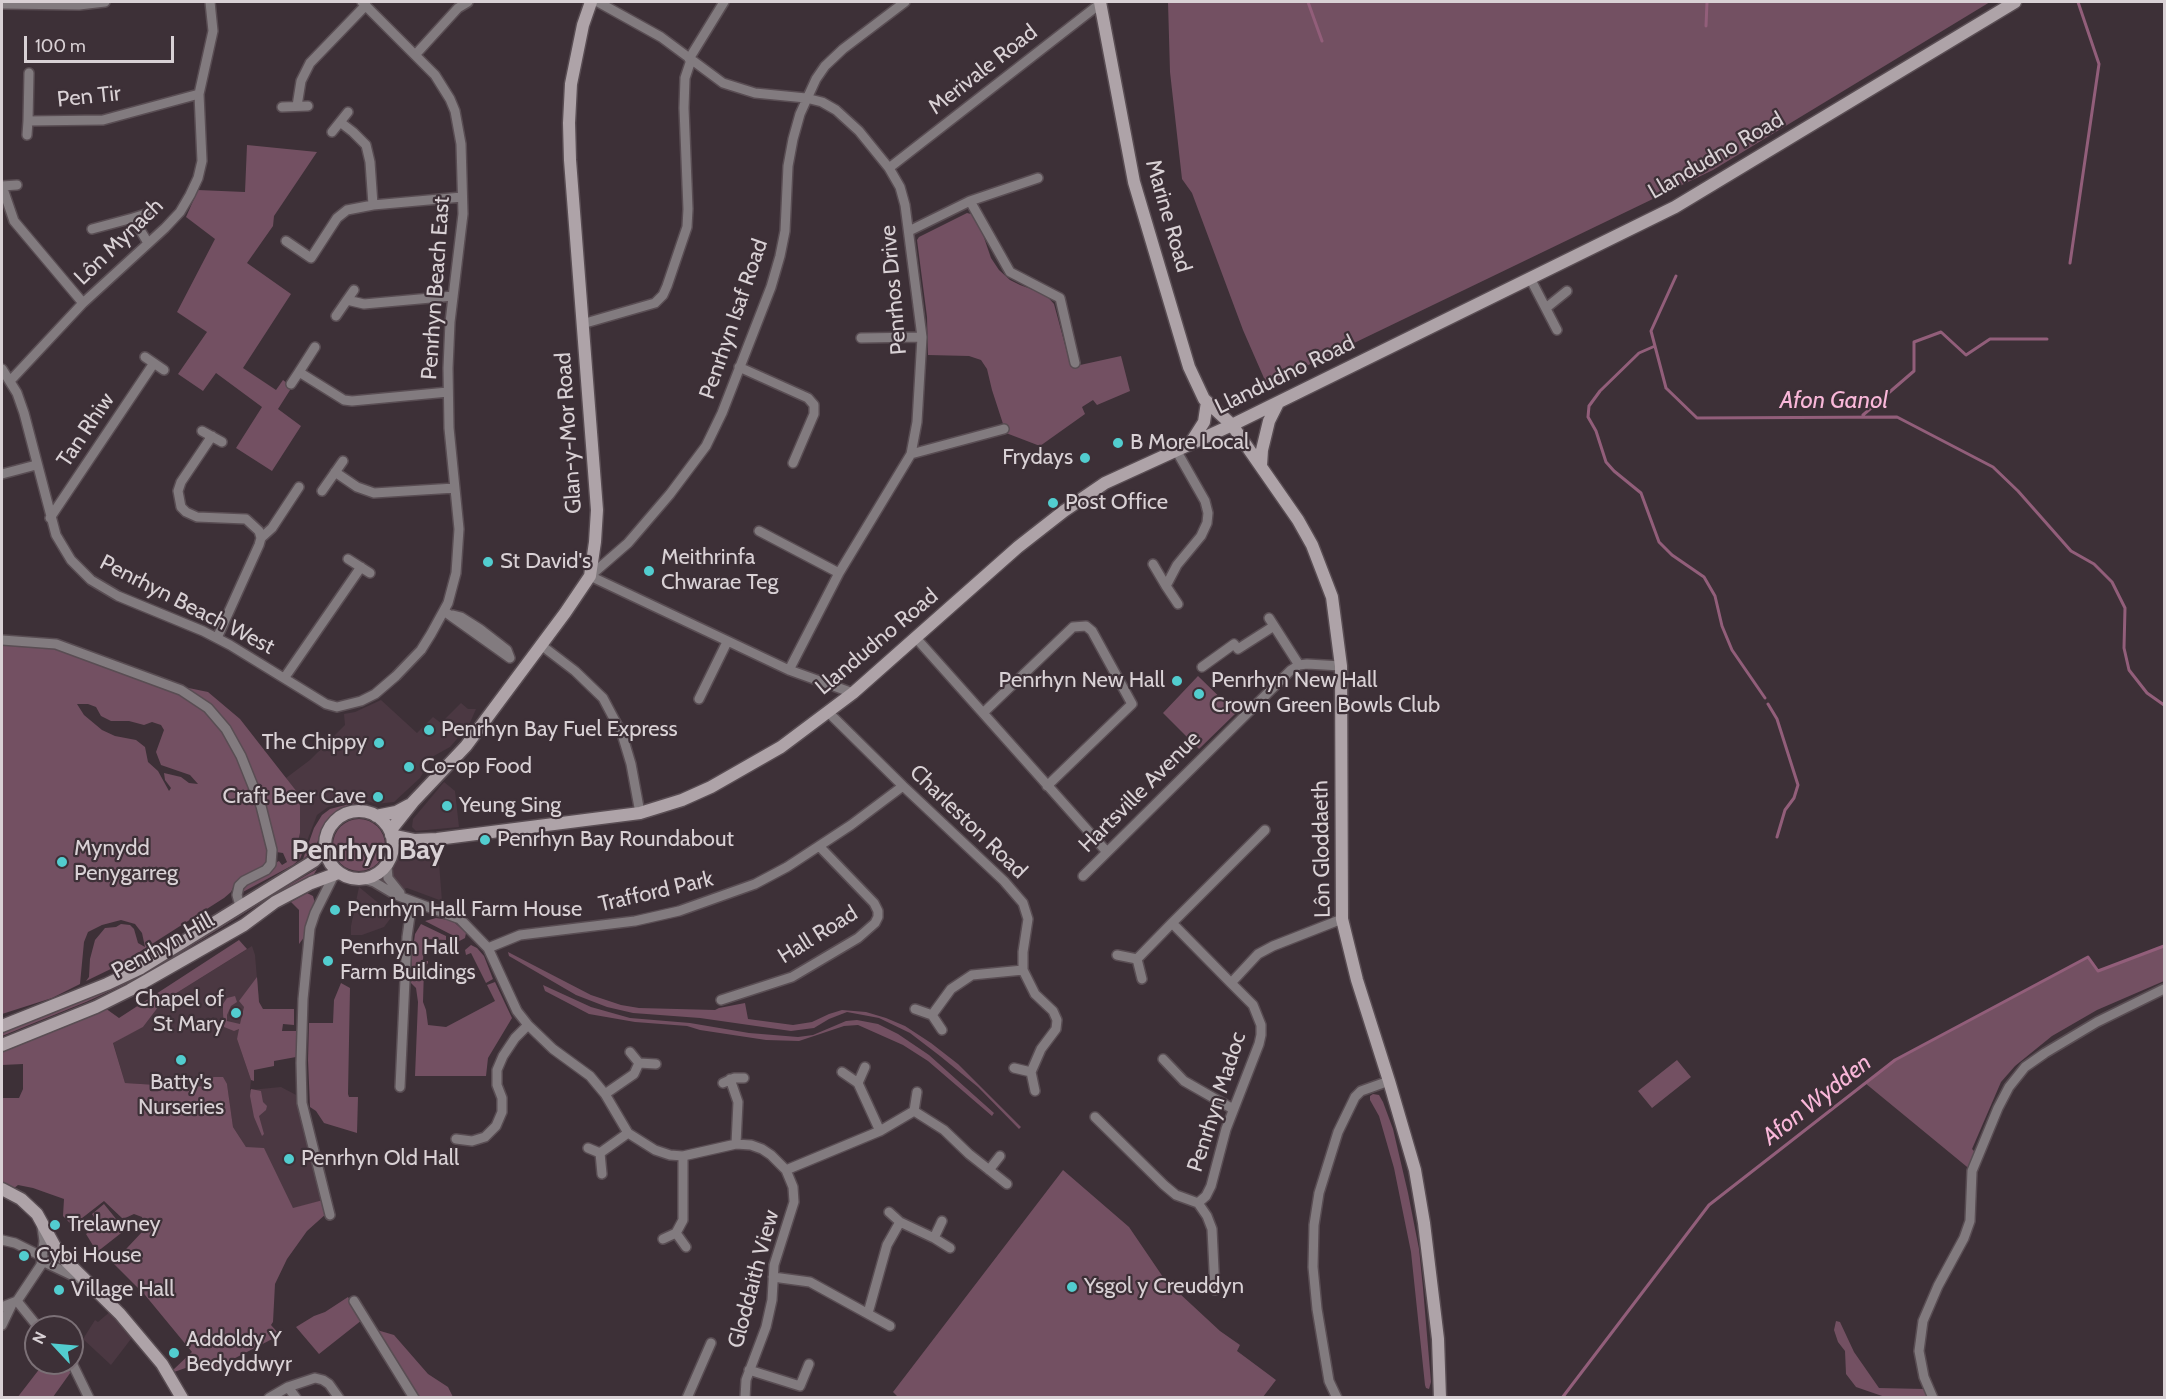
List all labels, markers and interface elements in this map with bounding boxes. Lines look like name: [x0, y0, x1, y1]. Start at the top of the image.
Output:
street label: Merivale Road: [923, 19, 1043, 121]
scale bar: [27, 24, 177, 62]
text: 100 m: [35, 35, 86, 57]
street label: Pen Tir: [56, 81, 122, 113]
street label: Llandudno Road: [1644, 107, 1788, 205]
street label: Marine Road: [1139, 157, 1197, 275]
street label: Lôn Mynach: [69, 193, 169, 291]
street label: Penrhyn Beach East: [416, 195, 456, 381]
street label: Penrhos Drive: [875, 224, 913, 356]
street label: Penrhyn Isaf Road: [694, 235, 774, 403]
street label: Llandudno Road: [1211, 330, 1359, 420]
street label: Glan-y-Mor Road: [550, 351, 588, 515]
water label: Afon Ganol: [1780, 387, 1888, 415]
street label: Tan Rhiw: [52, 388, 120, 472]
place label: B More Local: [1130, 430, 1249, 456]
marker: B More Local: [1111, 436, 1125, 450]
place label: Frydays: [1002, 445, 1073, 471]
marker: Frydays: [1078, 451, 1092, 465]
place label: Post Office: [1065, 490, 1168, 516]
marker: Post Office: [1046, 496, 1060, 510]
place label: Meithrinfa Chwarae Teg: [661, 545, 779, 596]
place label: St David's: [500, 549, 591, 575]
street label: Penrhyn Beach West: [95, 550, 279, 660]
marker: St David's: [481, 555, 495, 569]
marker: Meithrinfa Chwarae Teg: [642, 564, 656, 578]
street label: Llandudno Road: [810, 583, 944, 701]
place label: Penrhyn New Hall: [999, 668, 1165, 694]
place label: Penrhyn New Hall Crown Green Bowls Club: [1211, 668, 1440, 720]
marker: Penrhyn New Hall: [1170, 674, 1184, 688]
marker: Penrhyn New Hall Crown Green Bowls Club: [1192, 687, 1206, 701]
place label: Penrhyn Bay Fuel Express: [441, 717, 678, 743]
marker: Penrhyn Bay Fuel Express: [422, 723, 436, 737]
street label: Hartsville Avenue: [1074, 726, 1206, 858]
place label: The Chippy: [262, 730, 367, 756]
marker: The Chippy: [372, 736, 386, 750]
place label: Co-op Food: [421, 754, 532, 780]
street label: Charleston Road: [904, 759, 1032, 885]
marker: Co-op Food: [402, 760, 416, 774]
street label: Lôn Gloddaeth: [1308, 780, 1336, 918]
place label: Craft Beer Cave: [223, 784, 366, 810]
marker: Craft Beer Cave: [371, 790, 385, 804]
place label: Yeung Sing: [459, 793, 561, 819]
marker: Yeung Sing: [440, 799, 454, 813]
place label: Penrhyn Bay Roundabout: [497, 827, 734, 853]
marker: Penrhyn Bay Roundabout: [478, 833, 492, 847]
district label: Penrhyn Bay: [291, 834, 445, 868]
place label: Mynydd Penygarreg: [74, 836, 178, 888]
marker: Mynydd Penygarreg: [55, 855, 69, 869]
street label: Trafford Park: [596, 866, 716, 918]
place label: Penrhyn Hall Farm House: [347, 897, 582, 923]
street label: Hall Road: [773, 900, 863, 970]
marker: Penrhyn Hall Farm House: [328, 903, 342, 917]
street label: Penrhyn Hill: [107, 907, 219, 985]
place label: Penrhyn Hall Farm Buildings: [340, 935, 476, 986]
marker: Penrhyn Hall Farm Buildings: [321, 954, 335, 968]
place label: Chapel of St Mary: [135, 987, 224, 1038]
marker: Chapel of St Mary: [229, 1006, 243, 1020]
street label: Penrhyn Madoc: [1182, 1029, 1252, 1175]
water label: Afon Wydden: [1757, 1048, 1877, 1152]
marker: Batty's Nurseries: [174, 1053, 188, 1067]
place label: Batty's Nurseries: [138, 1070, 224, 1122]
place label: Penrhyn Old Hall: [301, 1146, 459, 1172]
marker: Penrhyn Old Hall: [282, 1152, 296, 1166]
street label: Gloddaith View: [723, 1207, 785, 1351]
place label: Trelawney: [67, 1212, 161, 1238]
marker: Trelawney: [48, 1218, 62, 1232]
place label: Cybi House: [36, 1243, 142, 1269]
marker: Cybi House: [17, 1249, 31, 1263]
place label: Ysgol y Creuddyn: [1084, 1274, 1244, 1300]
place label: Village Hall: [71, 1277, 174, 1303]
marker: Ysgol y Creuddyn: [1065, 1280, 1079, 1294]
marker: Village Hall: [52, 1283, 66, 1297]
north arrow: [24, 1315, 84, 1375]
place label: Addoldy Y Bedyddwyr: [186, 1327, 292, 1378]
text: N: [28, 1329, 50, 1347]
marker: Addoldy Y Bedyddwyr: [167, 1346, 181, 1360]

